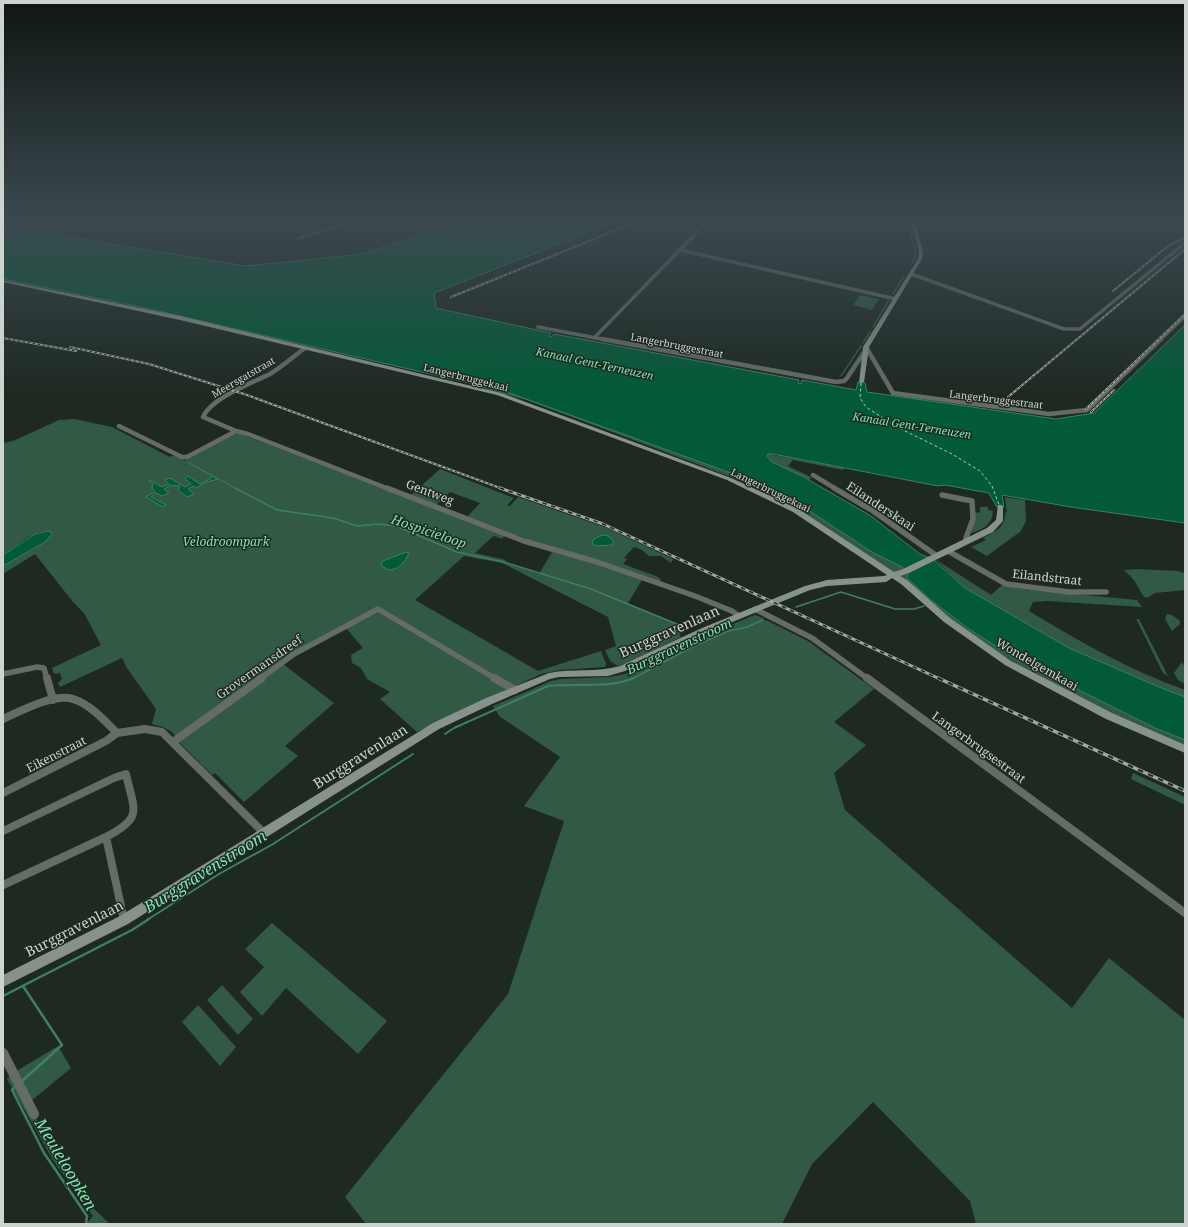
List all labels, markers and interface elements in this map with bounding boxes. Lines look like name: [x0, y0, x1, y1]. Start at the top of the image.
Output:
street label: Langerbruggestraat: [629, 329, 725, 361]
water label: Kanaal Gent-Terneuzen: [534, 343, 656, 383]
street label: Meersgatstraat: [209, 353, 278, 401]
street label: Langerbruggekaai: [422, 360, 511, 395]
street label: Langerbruggestraat: [948, 386, 1044, 412]
water label: Kanaal Gent-Terneuzen: [851, 408, 973, 442]
street label: Langerbruggekaai: [729, 465, 814, 516]
street label: Gentweg: [404, 475, 457, 509]
street label: Eilanderskaai: [843, 477, 919, 535]
water label: Hospicieloop: [388, 509, 469, 552]
park label: Velodroompark: [182, 533, 271, 550]
street label: Eilandstraat: [1011, 565, 1083, 589]
street label: Burggravenlaan: [616, 600, 722, 662]
water label: Burggravenstroom: [622, 614, 735, 679]
street label: Grovermansdreef: [212, 630, 307, 703]
street label: Wondelgemkaai: [993, 633, 1081, 695]
street label: Langerbrugsestraat: [929, 707, 1029, 787]
street label: Burggravenlaan: [309, 719, 411, 793]
street label: Eikenstraat: [23, 732, 89, 776]
water label: Burggravenstroom: [139, 824, 271, 918]
street label: Burggravenlaan: [22, 895, 126, 961]
water label: Meuleloopken: [29, 1113, 102, 1215]

